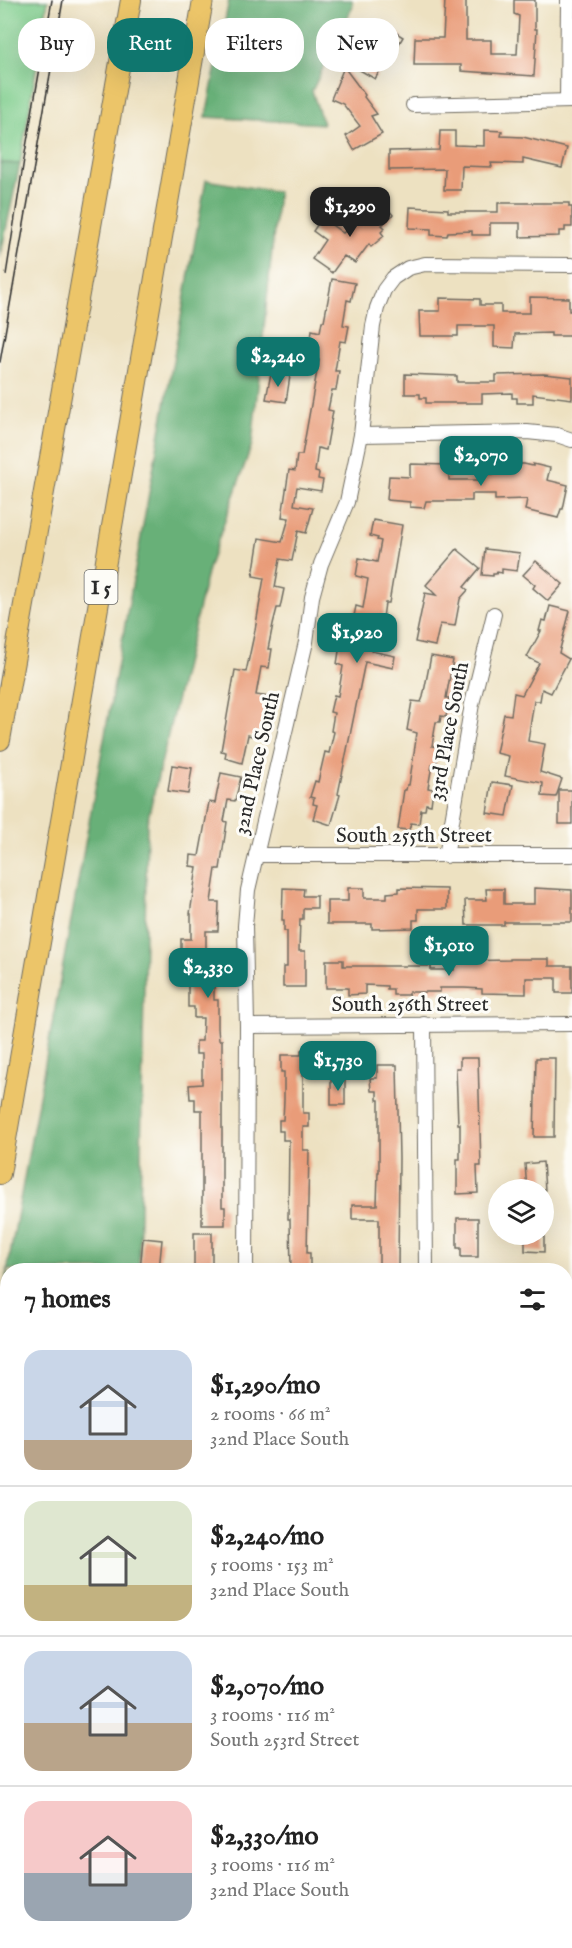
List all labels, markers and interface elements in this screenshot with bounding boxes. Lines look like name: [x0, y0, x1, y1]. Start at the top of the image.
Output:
chip: Buy: [18, 18, 95, 72]
chip: Rent: [107, 18, 193, 72]
chip: Filters: [205, 18, 304, 72]
chip: New: [316, 18, 399, 72]
pin: $1,290: [301, 187, 399, 238]
text: $1,290: [324, 194, 376, 219]
pin: $2,240: [229, 337, 327, 388]
text: $2,240: [251, 344, 305, 369]
pin: $2,070: [432, 436, 530, 487]
text: $2,070: [454, 443, 508, 468]
road number: I 5: [84, 570, 118, 604]
pin: $1,920: [308, 613, 406, 664]
text: $1,920: [331, 620, 383, 645]
street label: 33rd Place South: [423, 660, 476, 803]
street label: 32nd Place South: [228, 689, 287, 838]
street label: South 255th Street: [336, 823, 492, 850]
pin: $1,010: [400, 926, 498, 977]
text: $1,010: [424, 933, 474, 958]
pin: $2,330: [159, 948, 257, 999]
text: $2,330: [183, 955, 233, 980]
street label: South 256th Street: [331, 992, 489, 1019]
pin: $1,730: [289, 1041, 387, 1092]
text: $1,730: [313, 1048, 363, 1073]
map controls: [488, 1179, 554, 1245]
button: layers: [488, 1179, 554, 1245]
text: 7 homes: [24, 1283, 111, 1316]
icon: filters: [516, 1283, 549, 1316]
text: $1,290/mo: [210, 1369, 320, 1402]
icon: home: [72, 1374, 144, 1446]
text: 2 rooms · 66 m²: [210, 1402, 331, 1427]
text: 32nd Place South: [210, 1427, 349, 1452]
text: $2,240/mo: [210, 1520, 324, 1553]
icon: home: [72, 1525, 144, 1597]
text: 5 rooms · 153 m²: [210, 1553, 334, 1578]
text: 32nd Place South: [210, 1578, 349, 1603]
text: $2,070/mo: [210, 1670, 324, 1703]
icon: home: [72, 1675, 144, 1747]
text: 3 rooms · 116 m²: [210, 1703, 335, 1728]
text: South 253rd Street: [210, 1728, 359, 1753]
text: $2,330/mo: [210, 1820, 319, 1853]
icon: home: [72, 1825, 144, 1897]
text: 3 rooms · 116 m²: [210, 1853, 335, 1878]
text: 32nd Place South: [210, 1878, 349, 1903]

